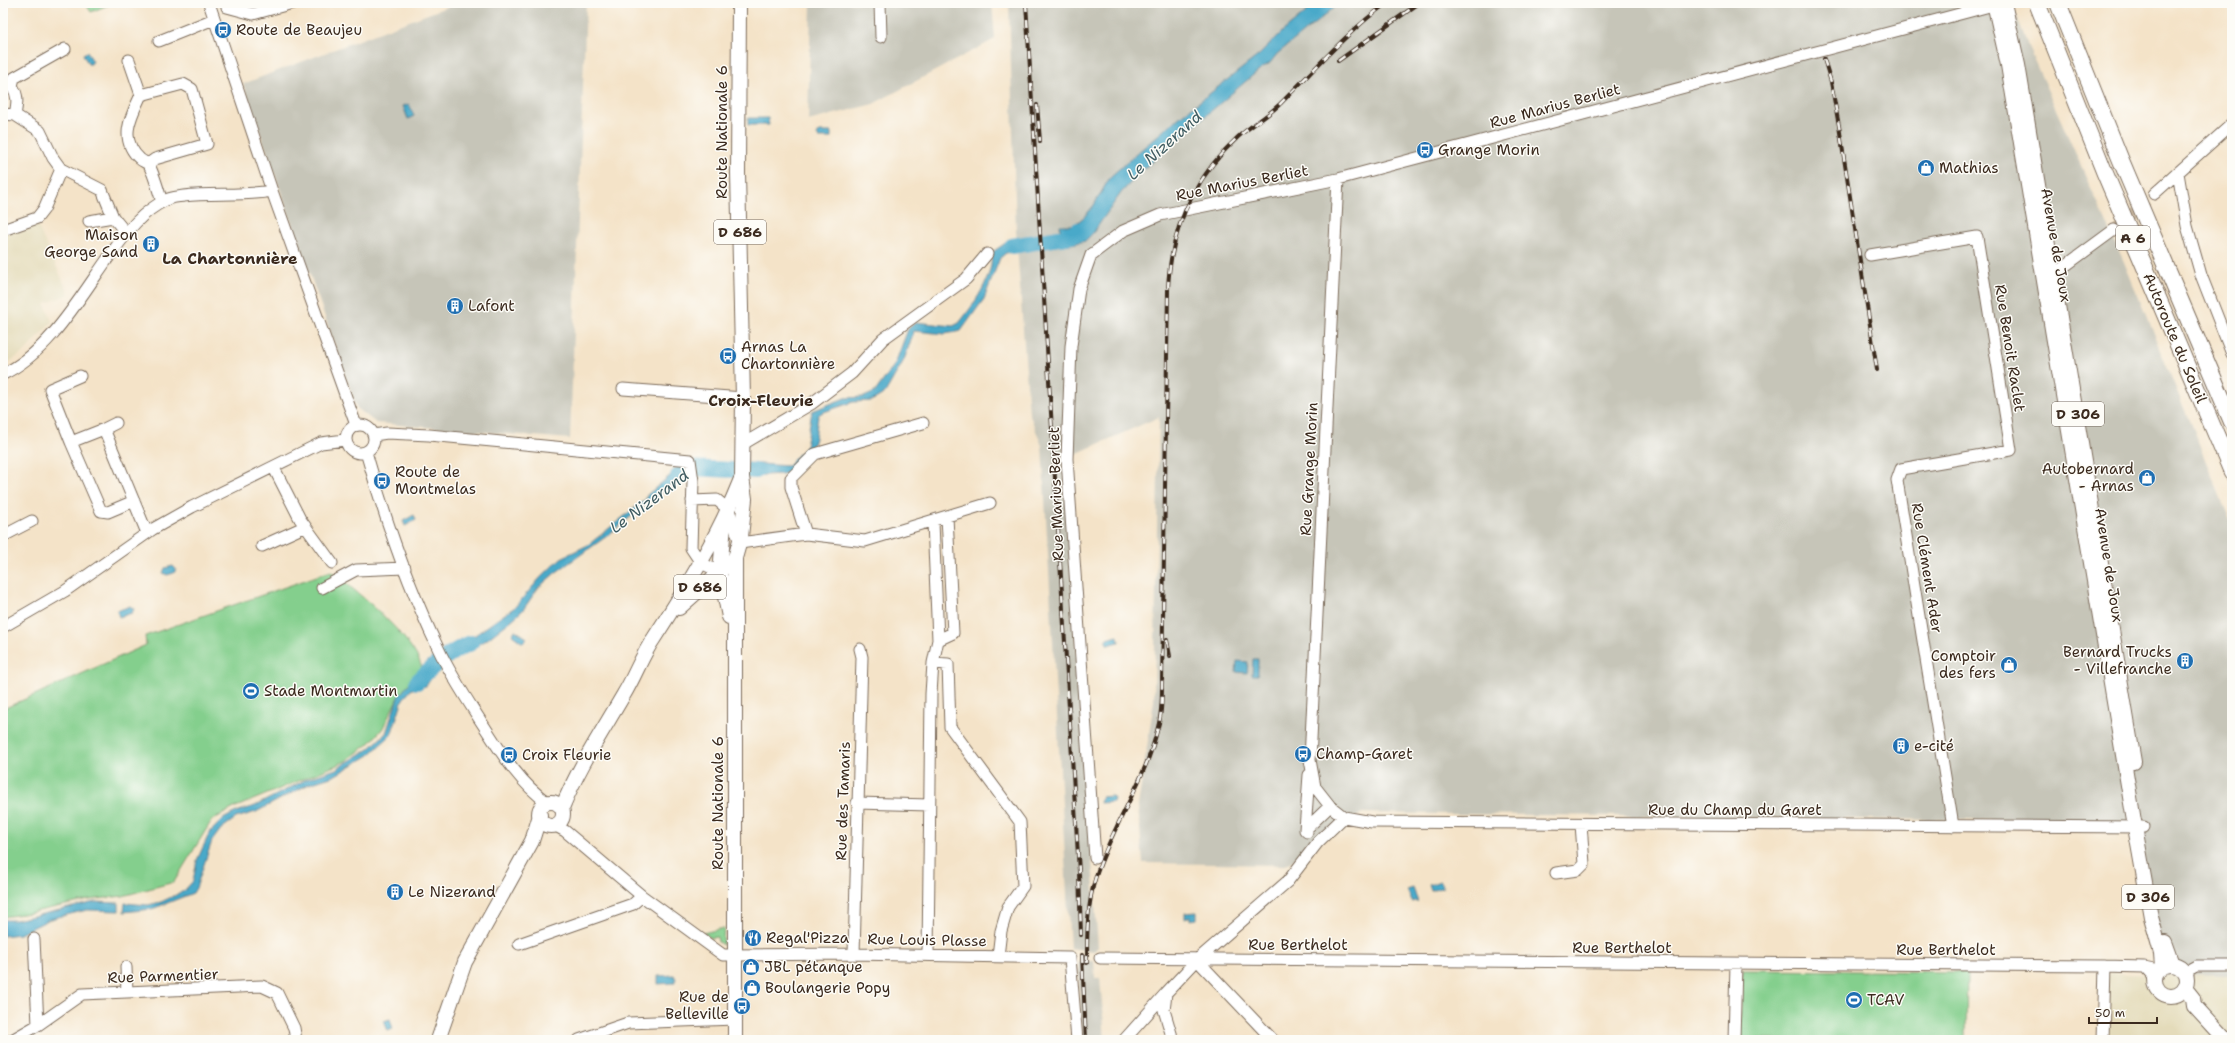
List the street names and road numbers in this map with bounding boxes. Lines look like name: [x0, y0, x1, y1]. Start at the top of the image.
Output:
street label: Route Nationale 6: [712, 65, 732, 199]
street label: Rue Marius Berliet: [1488, 79, 1622, 133]
street label: Rue Marius Berliet: [1174, 160, 1310, 206]
street label: Avenue de Joux: [2036, 186, 2076, 304]
road number: D 686: [714, 220, 766, 244]
road number: A 6: [2116, 226, 2150, 250]
street label: Autoroute du Soleil: [2138, 270, 2212, 407]
street label: Rue Benoit Raclet: [1990, 283, 2030, 413]
street label: Rue Grange Morin: [1296, 402, 1322, 536]
road number: D 306: [2052, 402, 2104, 426]
street label: Rue Marius Berliet: [1044, 427, 1068, 561]
street label: Rue Clément Ader: [1907, 501, 1947, 635]
street label: Avenue de Joux: [2090, 506, 2128, 624]
road number: D 686: [674, 575, 726, 599]
street label: Route Nationale 6: [708, 736, 728, 870]
street label: Rue des Tamaris: [831, 741, 855, 861]
street label: Rue du Champ du Garet: [1648, 800, 1822, 820]
road number: D 306: [2122, 885, 2174, 909]
street label: Rue Louis Plasse: [867, 929, 987, 951]
street label: Rue Berthelot: [1248, 935, 1348, 955]
street label: Rue Berthelot: [1572, 938, 1672, 958]
street label: Rue Berthelot: [1896, 940, 1996, 960]
street label: Rue Parmentier: [107, 964, 219, 988]

